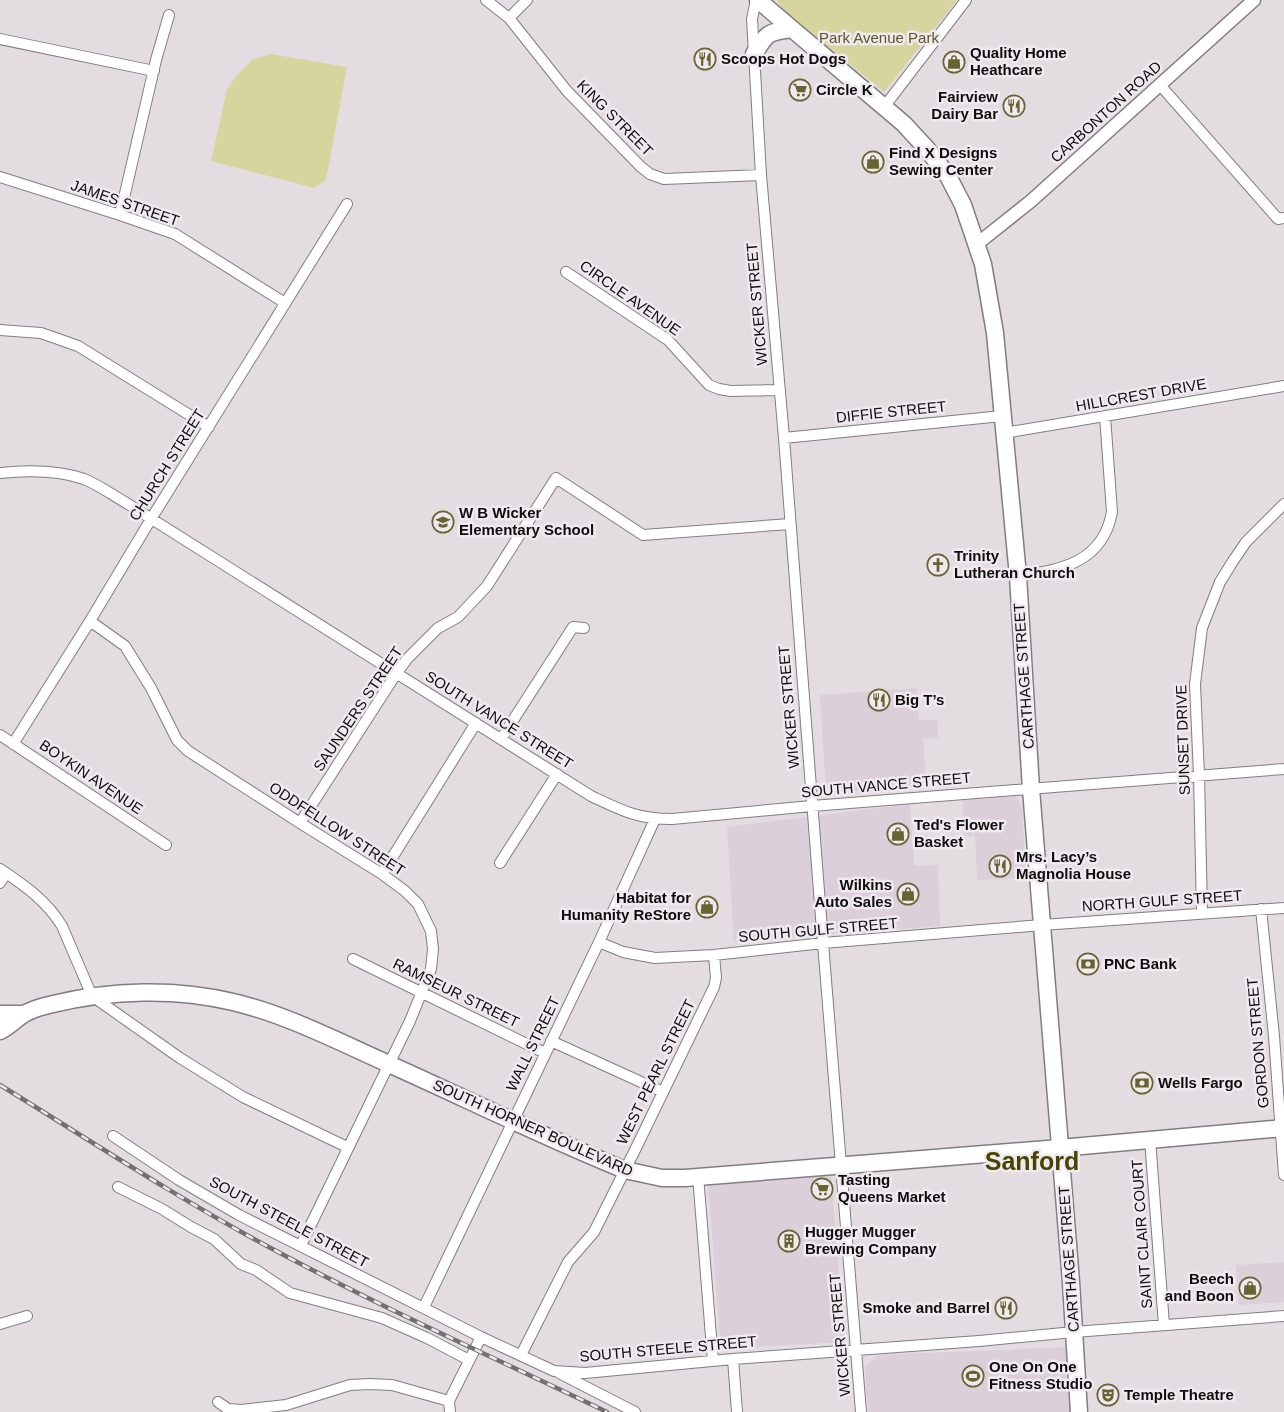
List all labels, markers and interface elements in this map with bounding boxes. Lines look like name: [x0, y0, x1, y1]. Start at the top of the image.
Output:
park label: Park Avenue Park: [819, 29, 939, 46]
place label: Quality Home Heathcare: [970, 44, 1067, 78]
restaurant icon: Scoops Hot Dogs: [693, 47, 717, 71]
place label: Scoops Hot Dogs: [721, 50, 846, 67]
shop icon: Quality Home Heathcare: [942, 50, 966, 74]
street label: CARBONTON ROAD: [1047, 57, 1165, 166]
street label: KING STREET: [574, 76, 657, 159]
supermarket icon: Circle K: [788, 78, 812, 102]
place label: Circle K: [816, 81, 873, 98]
place label: Fairview Dairy Bar: [931, 88, 998, 122]
restaurant icon: Fairview Dairy Bar: [1002, 94, 1026, 118]
place label: Find X Designs Sewing Center: [889, 144, 997, 178]
shop icon: Find X Designs Sewing Center: [861, 150, 885, 174]
street label: JAMES STREET: [69, 176, 182, 229]
street label: WICKER STREET: [743, 242, 770, 366]
street label: CIRCLE AVENUE: [577, 257, 684, 339]
street label: HILLCREST DRIVE: [1074, 375, 1208, 414]
street label: DIFFIE STREET: [835, 397, 947, 426]
street label: CHURCH STREET: [125, 406, 208, 524]
place label: W B Wicker Elementary School: [459, 504, 594, 538]
school or university icon: W B Wicker Elementary School: [431, 510, 455, 534]
place label: Trinity Lutheran Church: [954, 547, 1075, 581]
church icon: Trinity Lutheran Church: [926, 553, 950, 577]
street label: CARTHAGE STREET: [1010, 602, 1037, 750]
street label: SAUNDERS STREET: [310, 643, 406, 774]
street label: WICKER STREET: [775, 645, 802, 769]
street label: SOUTH VANCE STREET: [422, 667, 576, 772]
street label: SUNSET DRIVE: [1172, 684, 1193, 796]
restaurant icon: Big T’s: [867, 688, 891, 712]
place label: Big T’s: [895, 691, 944, 708]
street label: BOYKIN AVENUE: [37, 736, 146, 817]
street label: SOUTH VANCE STREET: [800, 769, 972, 800]
street label: ODDFELLOW STREET: [266, 778, 408, 879]
place label: Ted's Flower Basket: [914, 816, 1004, 850]
shop icon: Ted's Flower Basket: [886, 822, 910, 846]
place label: Mrs. Lacy’s Magnolia House: [1016, 848, 1131, 882]
restaurant icon: Mrs. Lacy’s Magnolia House: [988, 854, 1012, 878]
place label: Wilkins Auto Sales: [814, 876, 892, 910]
shop icon: Wilkins Auto Sales: [896, 882, 920, 906]
street label: NORTH GULF STREET: [1081, 886, 1243, 915]
place label: Habitat for Humanity ReStore: [561, 889, 691, 923]
shop icon: Habitat for Humanity ReStore: [695, 895, 719, 919]
street label: SOUTH GULF STREET: [738, 914, 898, 945]
bank icon: PNC Bank: [1076, 952, 1100, 976]
street label: RAMSEUR STREET: [390, 955, 522, 1031]
place label: PNC Bank: [1104, 955, 1177, 972]
street label: GORDON STREET: [1243, 977, 1272, 1109]
street label: WALL STREET: [502, 994, 563, 1094]
street label: WEST PEARL STREET: [613, 997, 698, 1147]
bank icon: Wells Fargo: [1130, 1071, 1154, 1095]
place label: Wells Fargo: [1158, 1074, 1243, 1091]
street label: SOUTH HORNER BOULEVARD: [431, 1076, 636, 1180]
district label: Sanford: [985, 1147, 1079, 1175]
street label: SAINT CLAIR COURT: [1128, 1159, 1155, 1309]
place label: Tasting Queens Market: [838, 1171, 946, 1205]
street label: SOUTH STEELE STREET: [207, 1172, 372, 1271]
supermarket icon: Tasting Queens Market: [810, 1177, 834, 1201]
street label: CARTHAGE STREET: [1055, 1185, 1082, 1333]
place label: Hugger Mugger Brewing Company: [805, 1223, 937, 1257]
building icon: Hugger Mugger Brewing Company: [777, 1229, 801, 1253]
place label: Beech and Boon: [1165, 1270, 1234, 1304]
street label: WICKER STREET: [826, 1273, 853, 1397]
shop icon: Beech and Boon: [1238, 1276, 1262, 1300]
restaurant icon: Smoke and Barrel: [994, 1296, 1018, 1320]
place label: Smoke and Barrel: [862, 1299, 990, 1316]
street label: SOUTH STEELE STREET: [579, 1332, 757, 1365]
place label: One On One Fitness Studio: [989, 1358, 1092, 1392]
sports icon: One On One Fitness Studio: [961, 1364, 985, 1388]
theatre icon: Temple Theatre: [1096, 1383, 1120, 1407]
place label: Temple Theatre: [1124, 1386, 1234, 1403]

